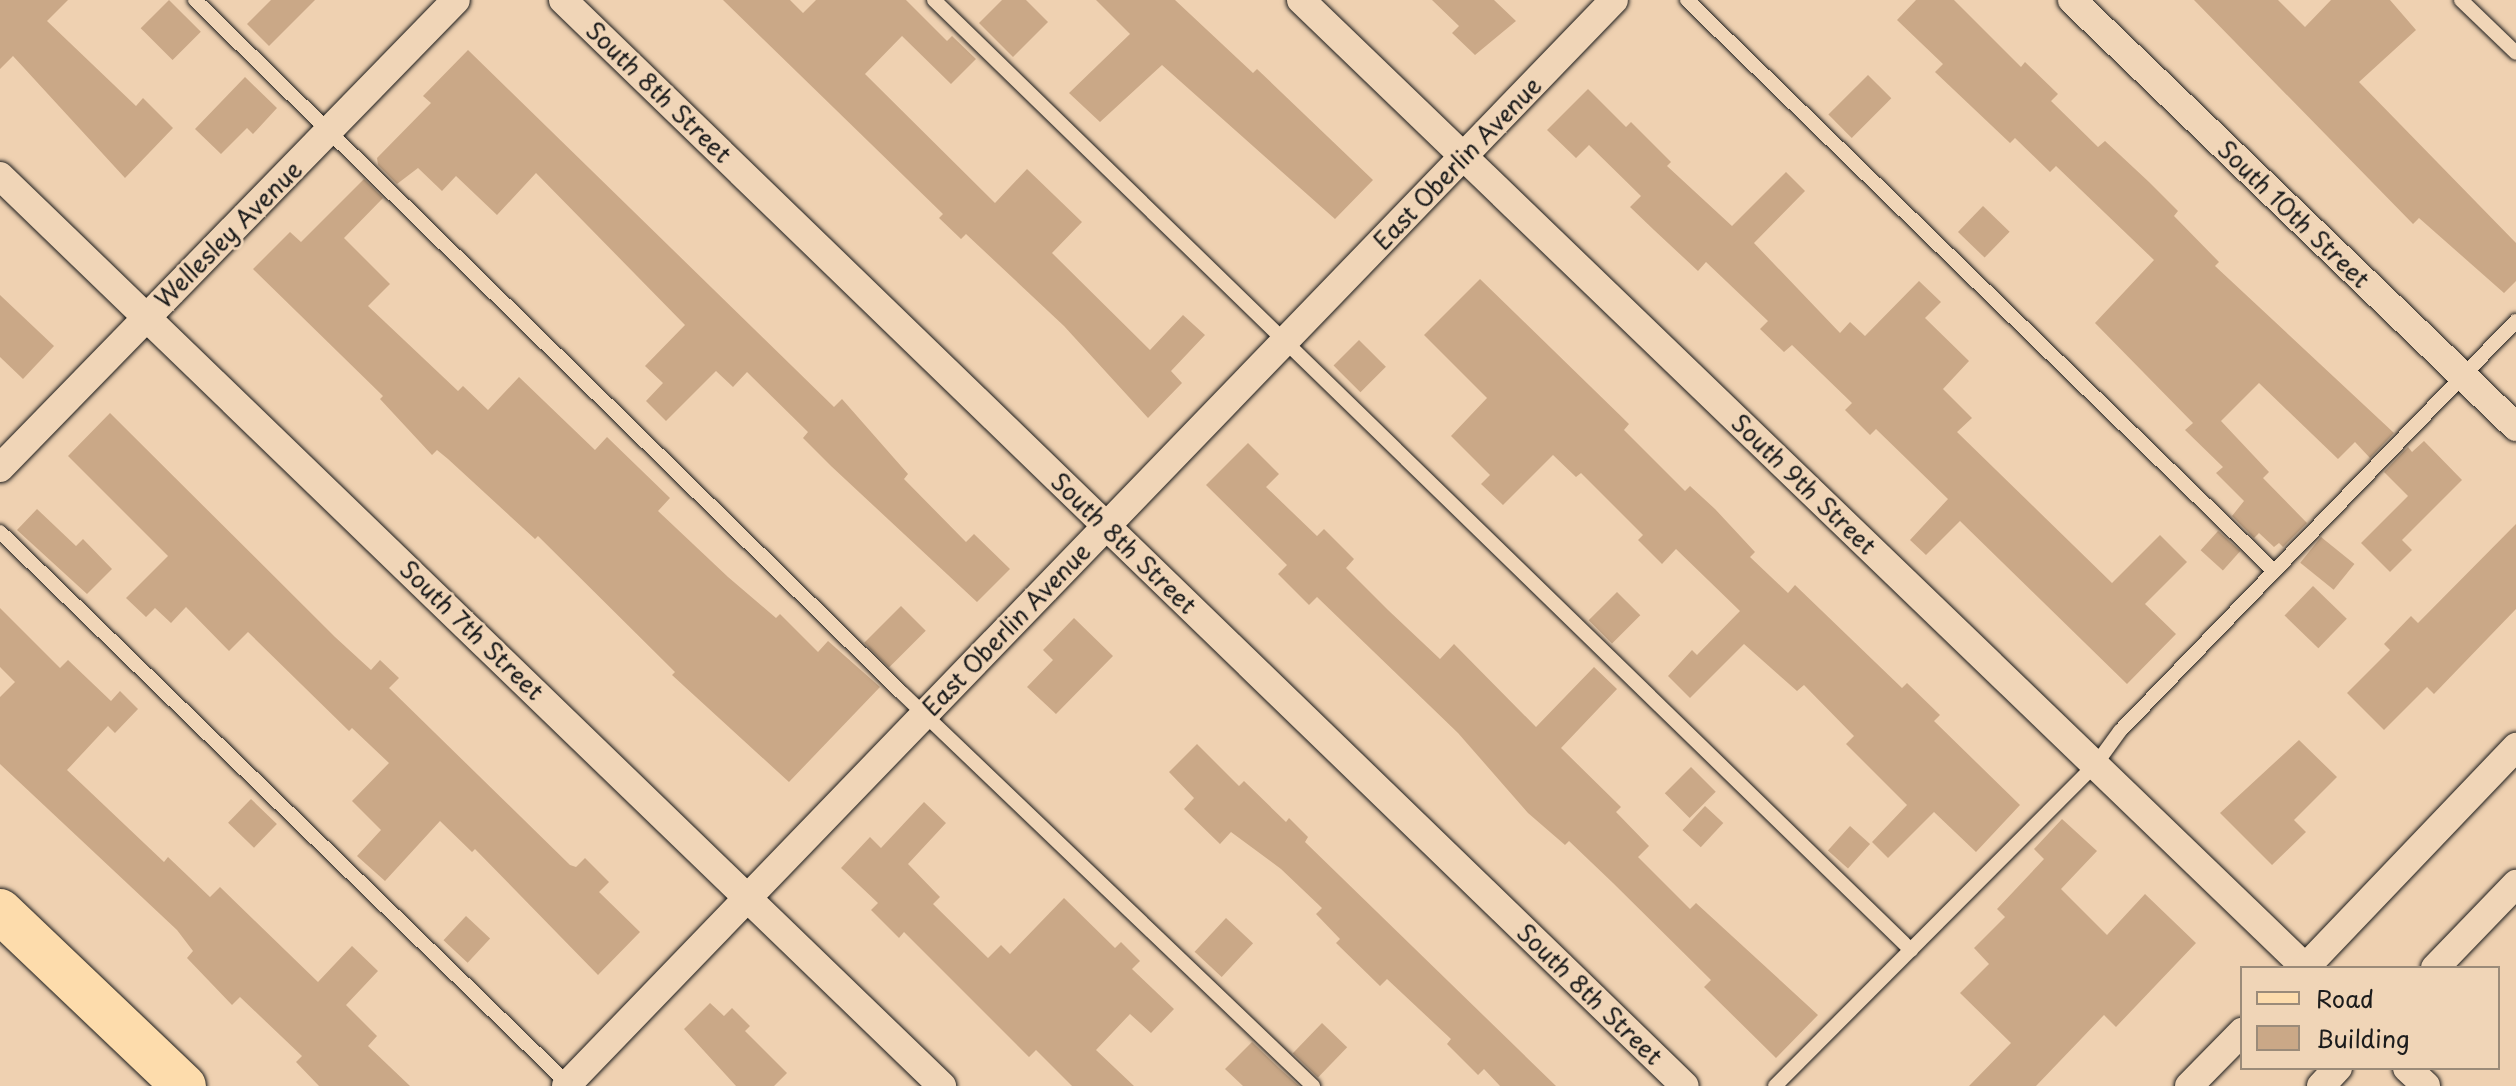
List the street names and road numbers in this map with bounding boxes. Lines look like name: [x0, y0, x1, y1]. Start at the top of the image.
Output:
street label: South 8th Street: [580, 15, 738, 169]
street label: East Oberlin Avenue: [1366, 70, 1548, 256]
street label: South 10th Street: [2211, 133, 2377, 295]
street label: Wellesley Avenue: [148, 154, 308, 314]
street label: South 9th Street: [1725, 407, 1883, 561]
street label: South 8th Street: [1045, 466, 1203, 620]
street label: East Oberlin Avenue: [915, 536, 1097, 722]
street label: South 7th Street: [393, 553, 551, 707]
street label: South 8th Street: [1511, 917, 1669, 1071]

